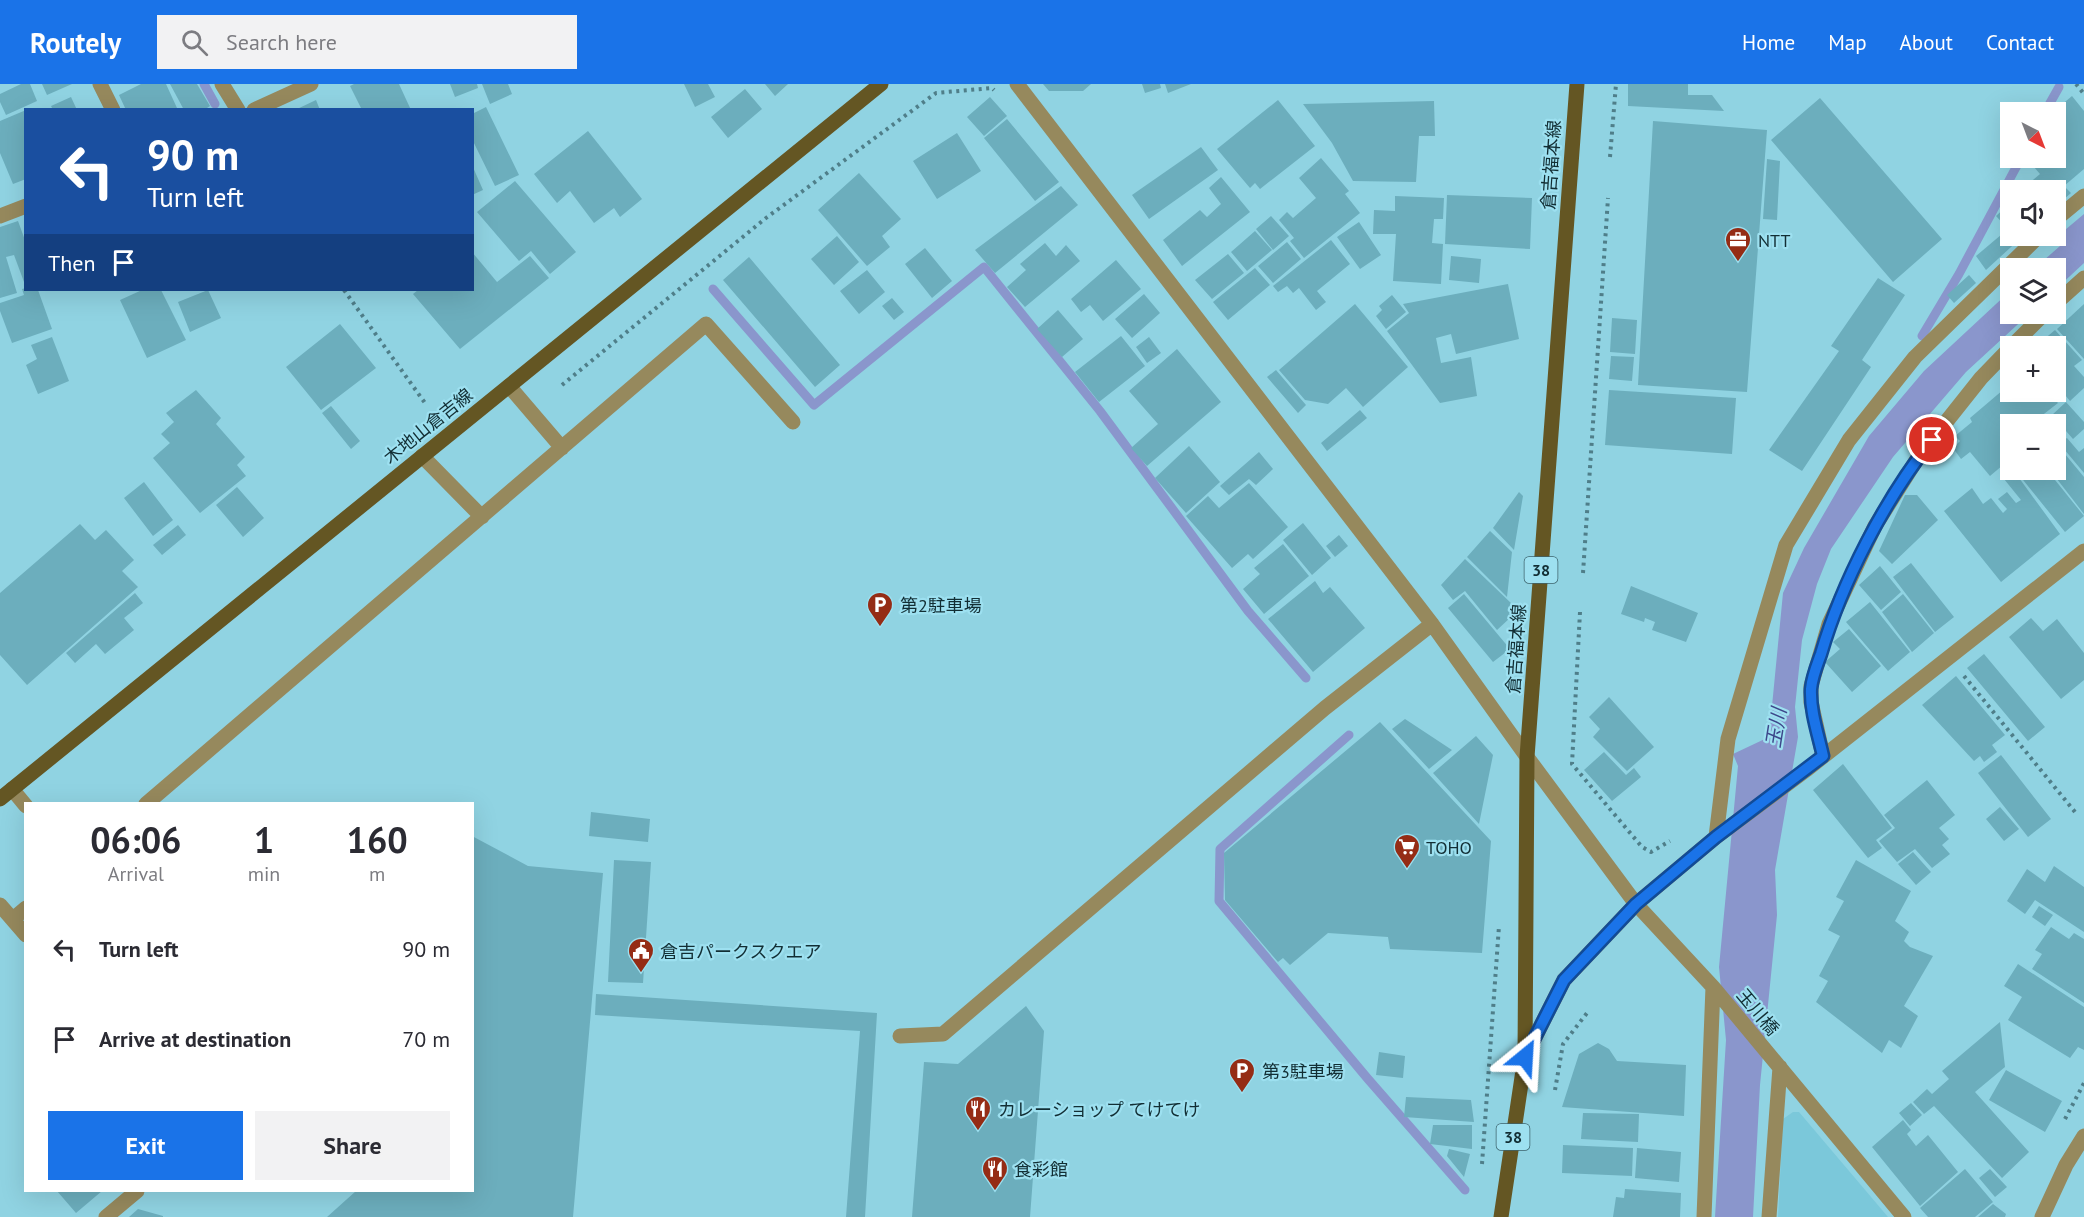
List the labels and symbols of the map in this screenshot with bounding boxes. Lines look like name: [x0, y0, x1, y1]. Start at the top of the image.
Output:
north arrow: [2000, 102, 2066, 168]
street label: 倉吉福本線: [1536, 119, 1566, 211]
office icon: NTT: [1723, 225, 1753, 263]
place label: NTT: [1758, 229, 1790, 252]
street label: 木地山倉吉線: [379, 383, 477, 469]
pin: [1906, 414, 1957, 465]
road number: 38: [1524, 557, 1558, 583]
parking icon: 第2駐車場: [865, 590, 895, 628]
place label: 第2駐車場: [900, 594, 982, 617]
street label: 倉吉福本線: [1501, 603, 1531, 695]
water label: 玉川: [1760, 704, 1792, 750]
supermarket icon: TOHO: [1392, 832, 1422, 870]
place label: TOHO: [1426, 836, 1472, 859]
public building icon: 倉吉パークスクエア: [626, 936, 656, 974]
place label: 倉吉パークスクエア: [660, 940, 821, 963]
street label: 玉川橋: [1732, 984, 1784, 1040]
position arrow: [1493, 1025, 1557, 1089]
parking icon: 第3駐車場: [1227, 1056, 1257, 1094]
place label: 第3駐車場: [1262, 1060, 1344, 1083]
restaurant icon: カレーショップ てけてけ: [963, 1094, 993, 1132]
place label: カレーショップ てけてけ: [998, 1098, 1200, 1121]
road number: 38: [1496, 1124, 1530, 1150]
restaurant icon: 食彩館: [980, 1154, 1010, 1192]
place label: 食彩館: [1014, 1158, 1068, 1181]

